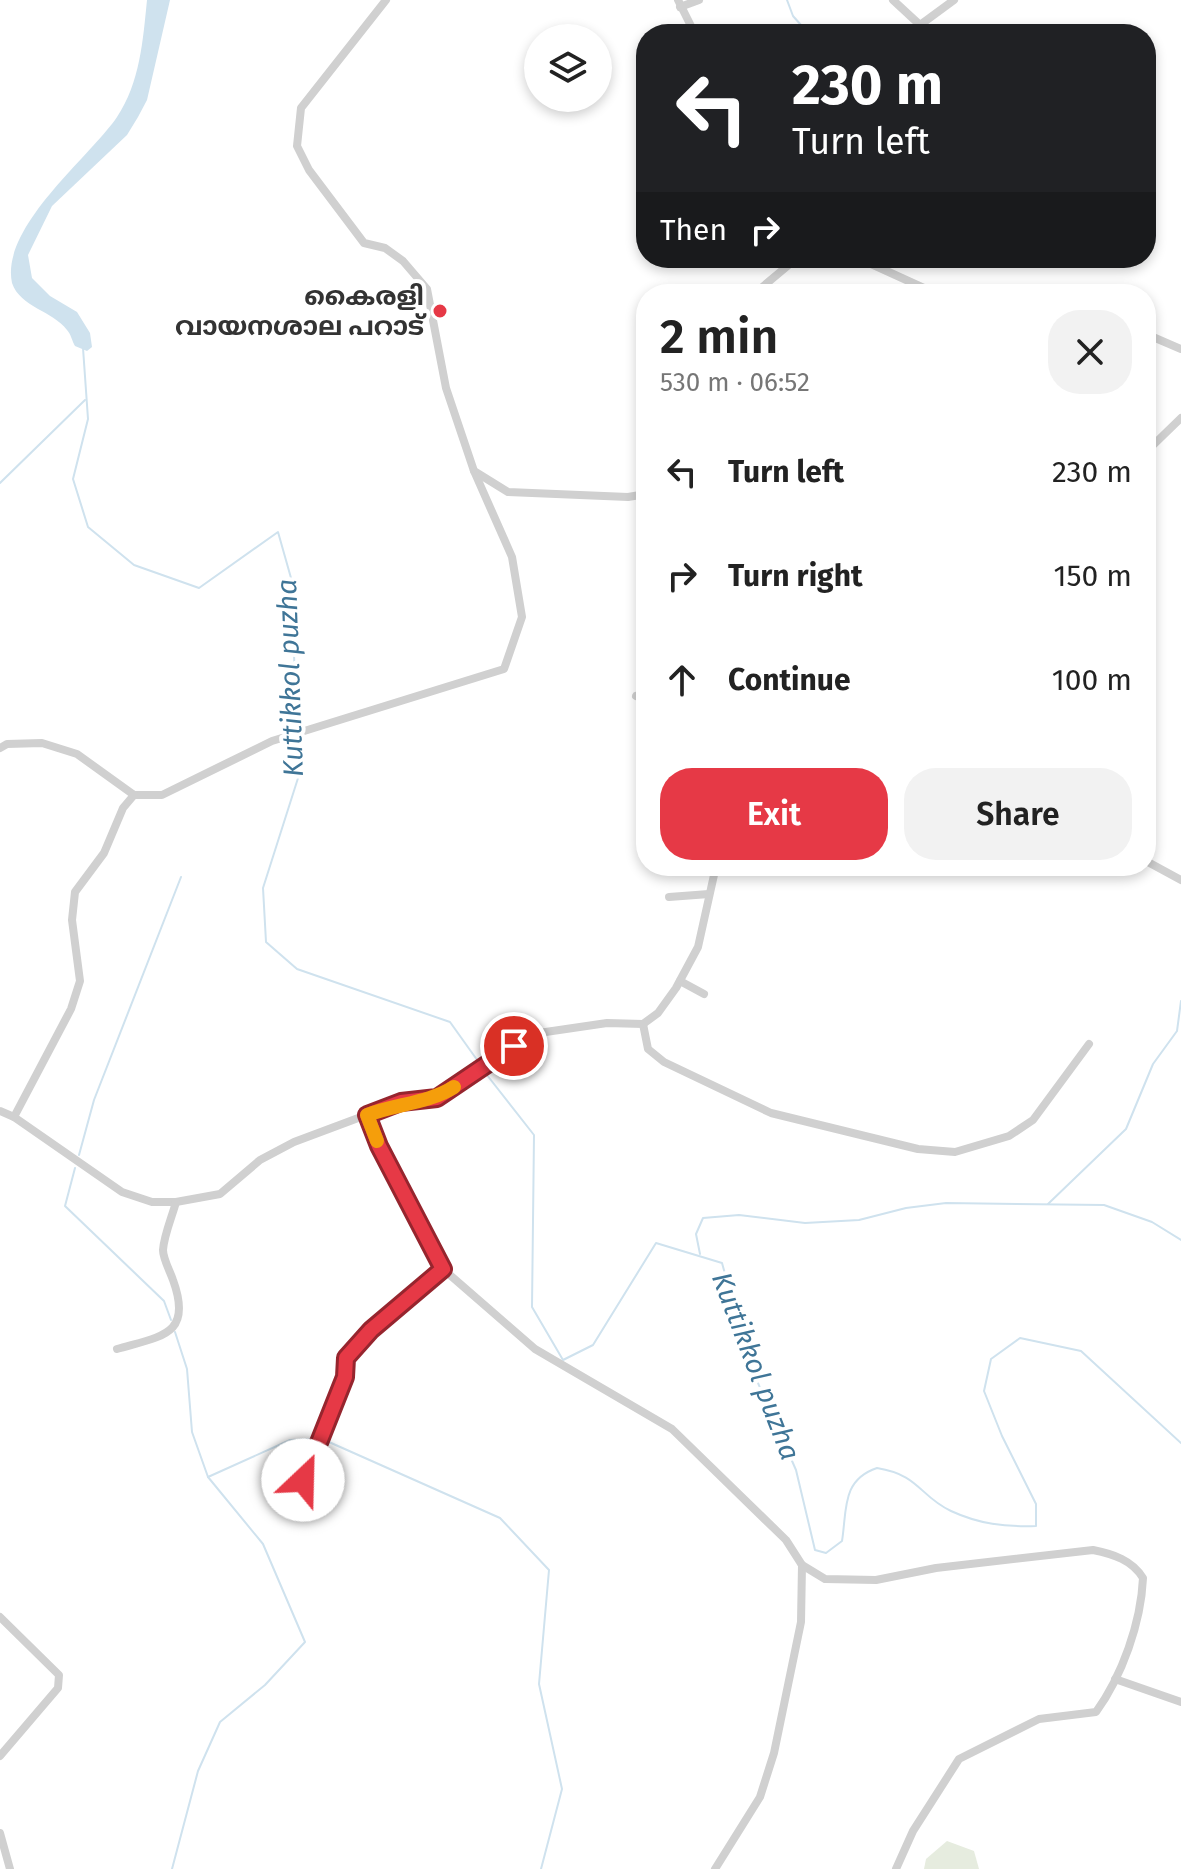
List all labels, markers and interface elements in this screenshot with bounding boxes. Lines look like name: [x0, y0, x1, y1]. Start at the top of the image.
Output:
map controls: [524, 24, 612, 112]
button: layers: [524, 24, 612, 112]
text: 230 m: [792, 52, 943, 119]
icon: left: [660, 56, 764, 160]
text: Turn left: [792, 120, 930, 164]
icon: right: [743, 208, 787, 252]
text: Then: [660, 212, 727, 248]
place label: കൈരളി വായനശാല പറാട്: [175, 281, 427, 342]
marker: കൈരളി വായനശാല പറാട്: [431, 302, 449, 320]
text: 2 min: [660, 308, 778, 366]
button: close: [1048, 310, 1132, 394]
text: 530 m · 06:52: [660, 367, 810, 398]
icon: left: [660, 450, 704, 494]
text: Turn left: [728, 454, 844, 490]
text: 230 m: [1052, 454, 1132, 490]
icon: right: [660, 554, 704, 598]
text: Turn right: [728, 558, 863, 594]
text: 150 m: [1054, 558, 1132, 594]
water label: Kuttikkol puzha: [270, 578, 310, 778]
icon: ahead: [660, 658, 704, 702]
text: Continue: [728, 662, 851, 698]
text: 100 m: [1052, 662, 1132, 698]
button: Exit: [660, 768, 888, 860]
button: Share: [904, 768, 1132, 860]
pin: [480, 1012, 548, 1080]
icon: arrive: [492, 1024, 536, 1068]
water label: Kuttikkol puzha: [705, 1267, 807, 1465]
position arrow: [261, 1438, 345, 1522]

